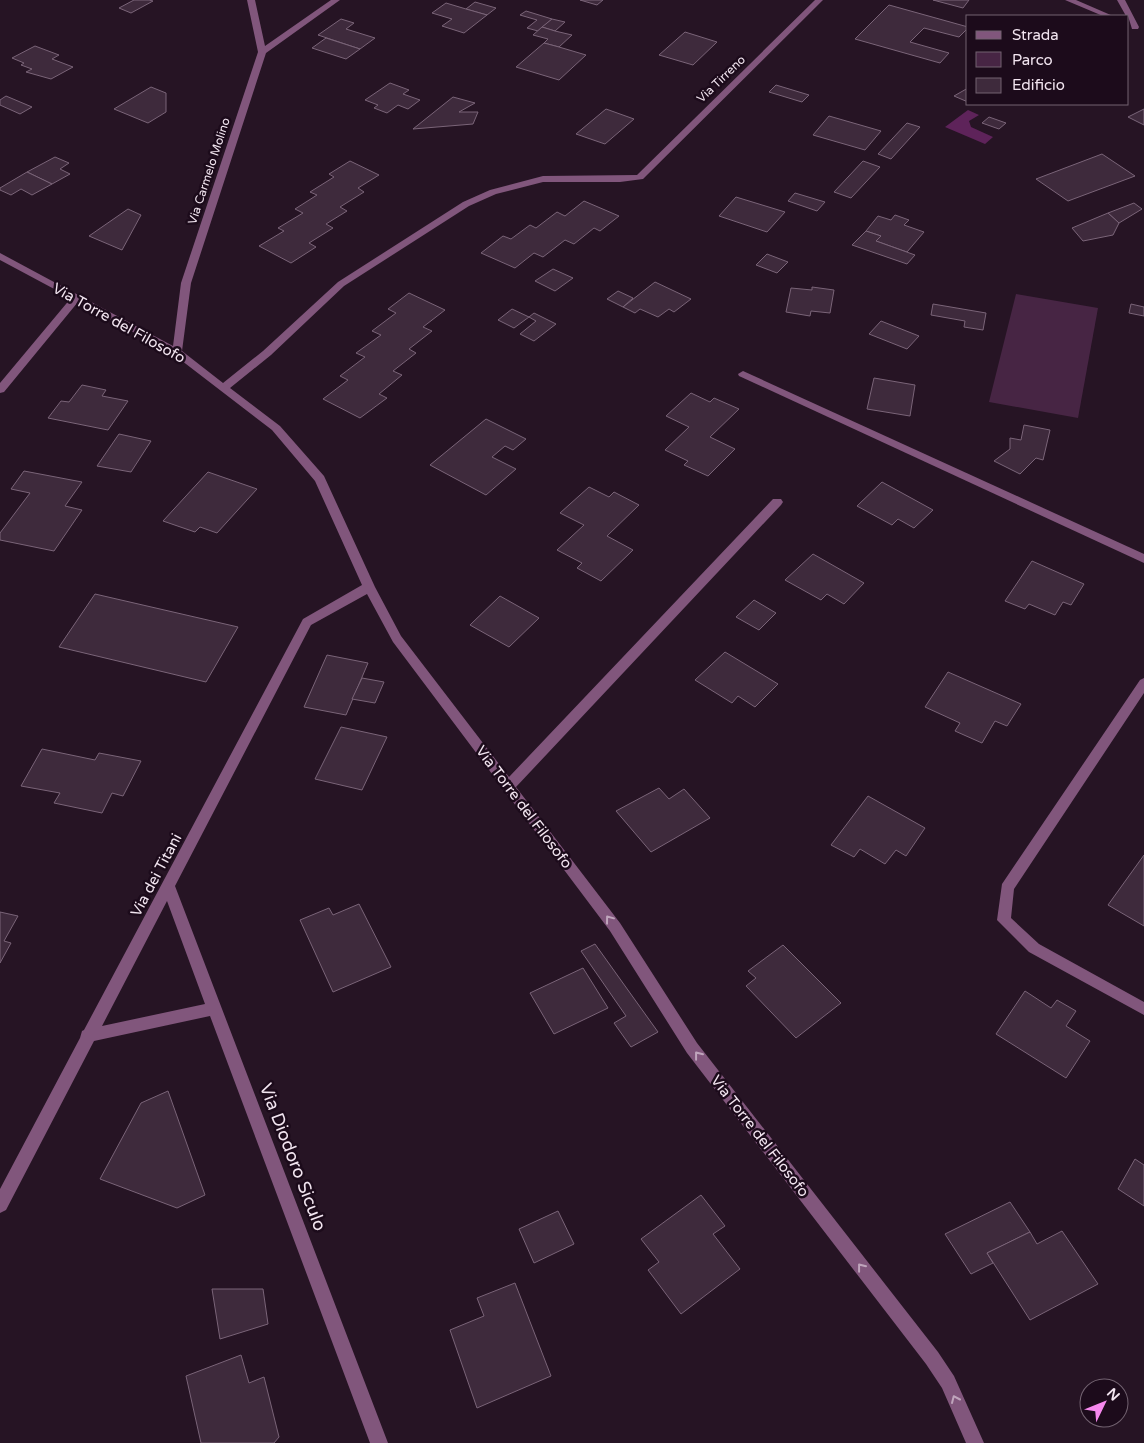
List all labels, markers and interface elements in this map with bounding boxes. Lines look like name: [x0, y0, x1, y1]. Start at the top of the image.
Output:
legend: [966, 15, 1129, 105]
text: Strada: [1012, 26, 1059, 44]
text: Parco: [1012, 51, 1053, 69]
street label: Via Tirreno: [694, 53, 748, 105]
text: Edificio: [1012, 76, 1065, 94]
street label: Via Carmelo Molino: [185, 116, 233, 226]
street label: Via Torre del Filosofo: [49, 279, 189, 367]
street label: Via Torre del Filosofo: [472, 742, 576, 872]
street label: Via dei Titani: [127, 830, 185, 920]
one-way arrow: [606, 915, 615, 925]
one-way arrow: [695, 1051, 704, 1061]
street label: Via Torre del Filosofo: [707, 1072, 813, 1200]
street label: Via Diodoro Siculo: [255, 1080, 331, 1234]
one-way arrow: [858, 1263, 867, 1272]
north arrow: [1079, 1378, 1129, 1428]
text: N: [1103, 1385, 1123, 1404]
one-way arrow: [951, 1395, 962, 1404]

